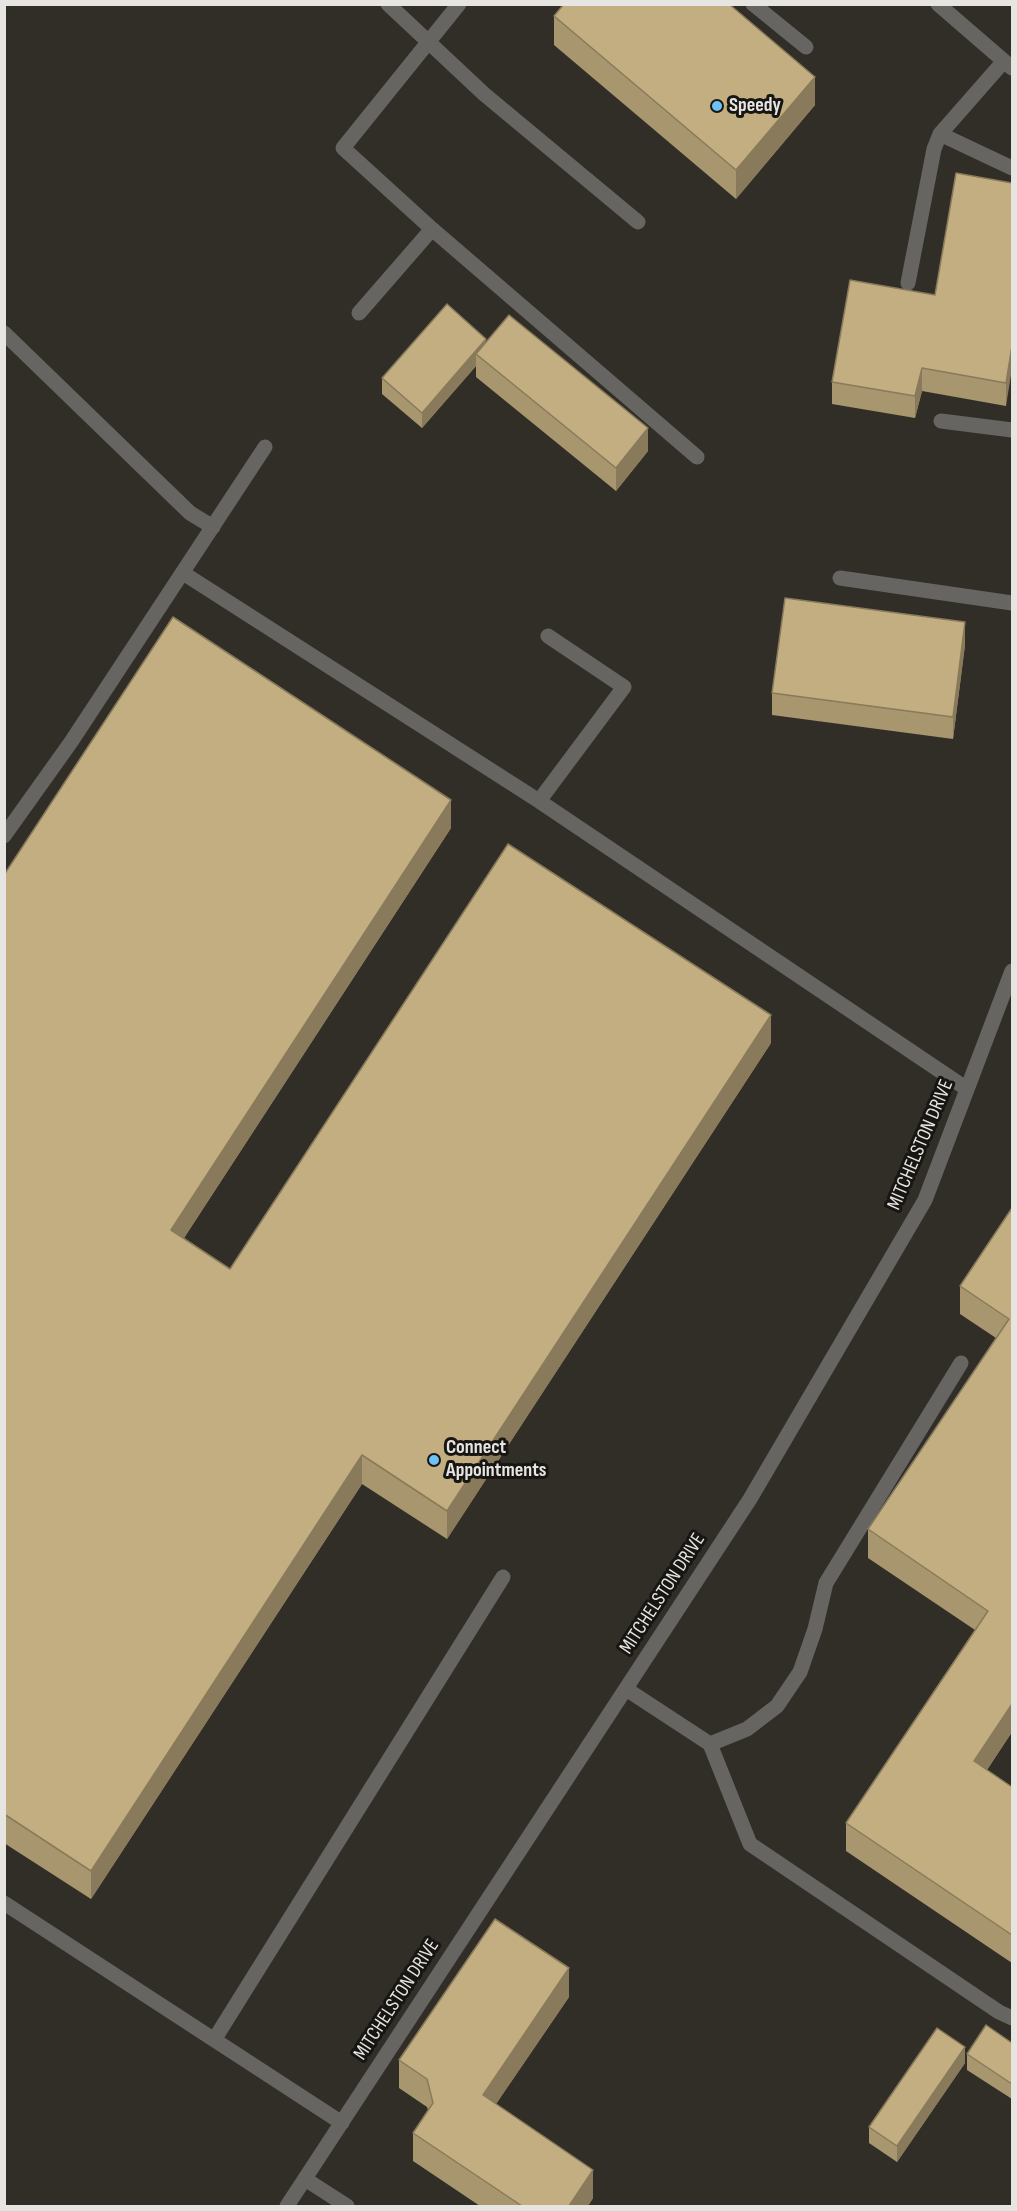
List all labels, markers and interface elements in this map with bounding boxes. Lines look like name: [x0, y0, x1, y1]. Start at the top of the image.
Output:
place label: Speedy: [729, 94, 781, 118]
marker: Speedy: [710, 99, 724, 113]
street label: MITCHELSTON DRIVE: [883, 1076, 959, 1214]
place label: Connect Appointments: [446, 1436, 547, 1483]
marker: Connect Appointments: [427, 1453, 441, 1467]
street label: MITCHELSTON DRIVE: [615, 1529, 711, 1659]
street label: MITCHELSTON DRIVE: [349, 1935, 445, 2065]

